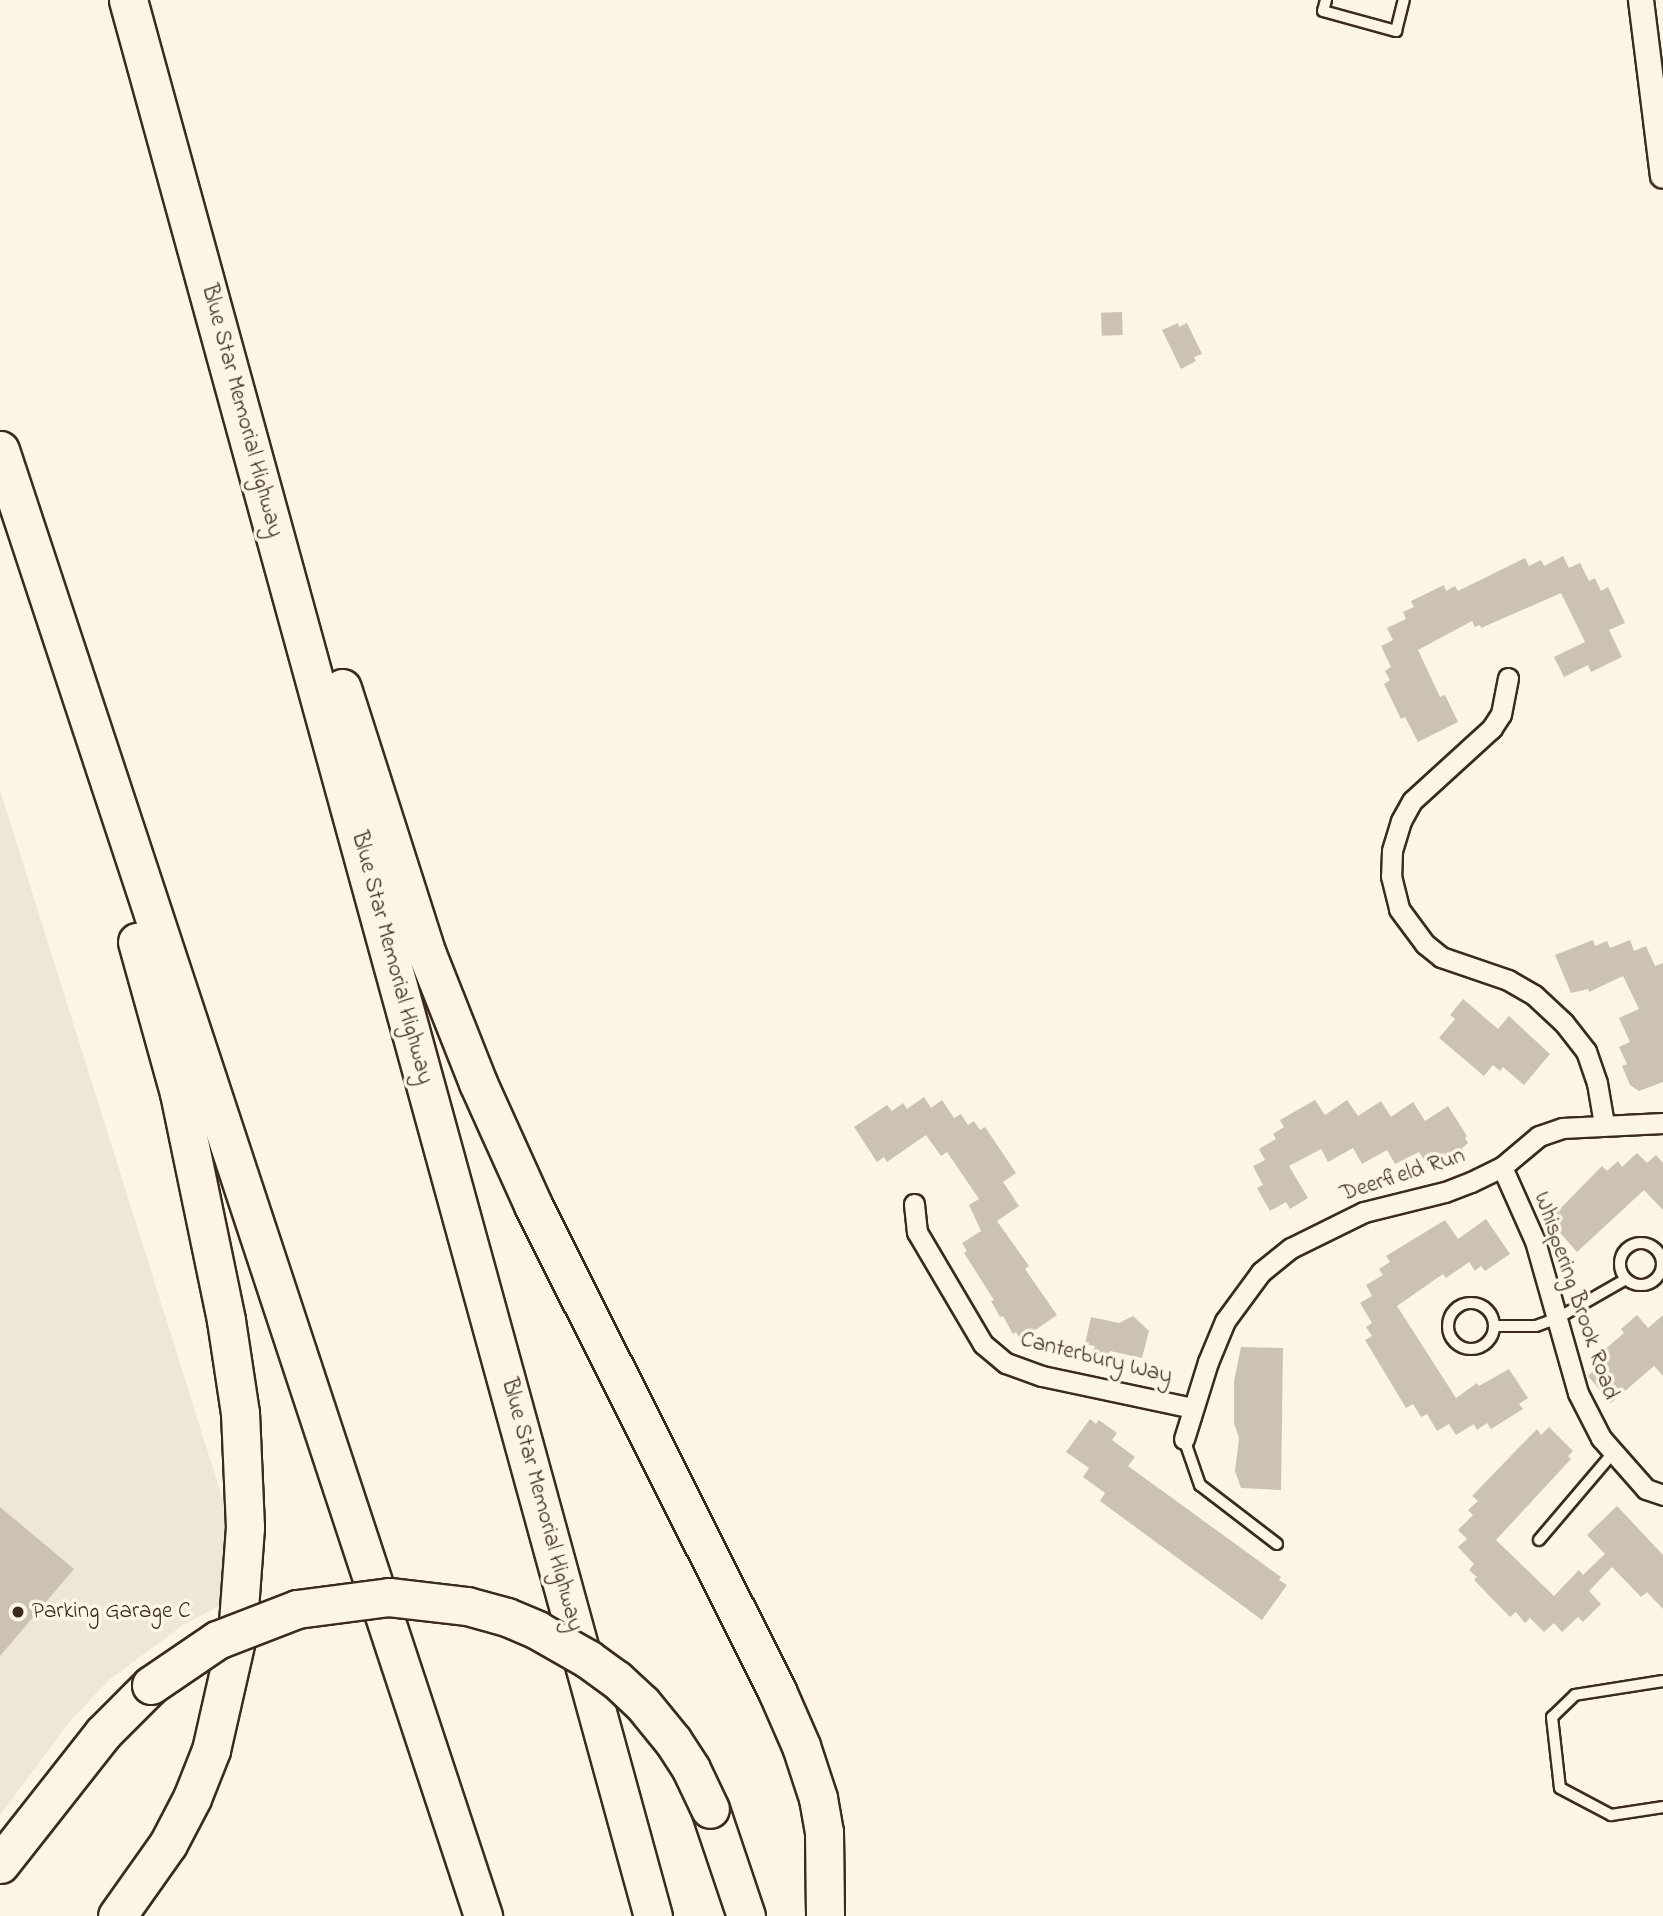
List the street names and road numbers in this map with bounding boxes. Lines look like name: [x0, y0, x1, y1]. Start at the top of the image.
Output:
street label: Blue Star Memorial Highway: [194, 282, 288, 540]
street label: Blue Star Memorial Highway: [344, 829, 438, 1087]
street label: Deerfield Run: [1337, 1143, 1469, 1209]
street label: Whispering Brook Road: [1526, 1189, 1624, 1403]
street label: Canterbury Way: [1017, 1327, 1175, 1391]
street label: Blue Star Memorial Highway: [494, 1376, 588, 1634]

